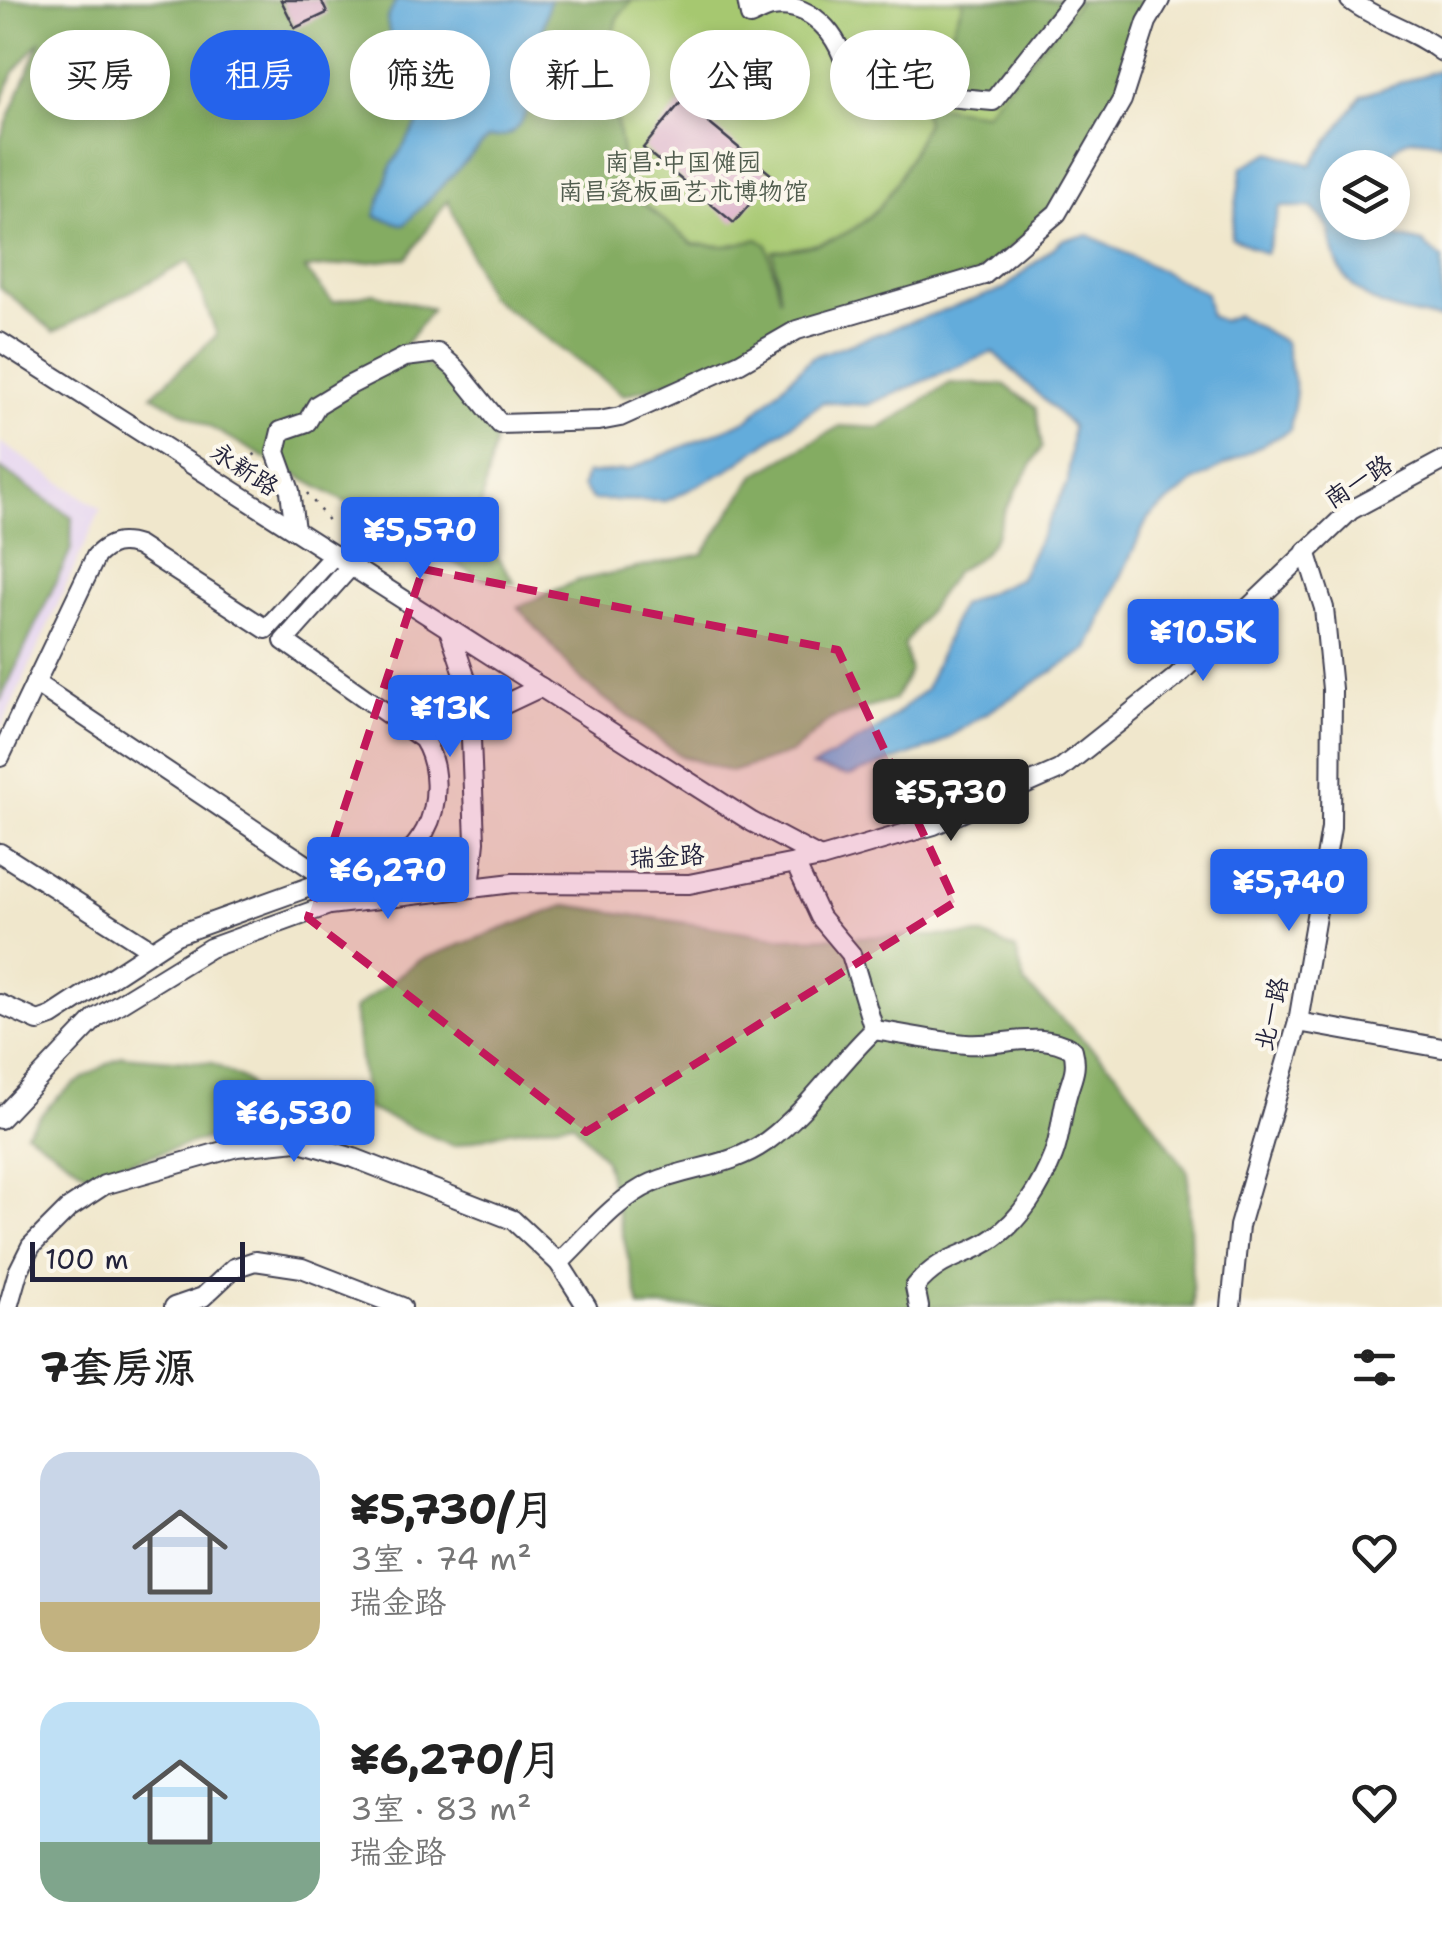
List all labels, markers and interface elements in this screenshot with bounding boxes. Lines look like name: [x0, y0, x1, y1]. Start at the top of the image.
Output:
chip: 买房: [30, 30, 170, 120]
chip: 租房: [190, 30, 330, 120]
chip: 筛选: [350, 30, 490, 120]
chip: 新上: [510, 30, 650, 120]
chip: 公寓: [670, 30, 810, 120]
chip: 住宅: [830, 30, 970, 120]
park label: 南昌·中国傩园 南昌瓷板画艺术博物馆: [558, 145, 808, 208]
map controls: [1320, 150, 1410, 240]
button: layers: [1320, 150, 1410, 240]
street label: 永新路: [204, 434, 286, 504]
street label: 南一路: [1317, 446, 1399, 516]
pin: ¥5,570: [339, 497, 501, 582]
text: ¥5,570: [363, 508, 477, 551]
pin: ¥10.5K: [1122, 599, 1284, 684]
text: ¥10.5K: [1150, 610, 1256, 653]
pin: ¥13K: [391, 675, 509, 760]
text: ¥13K: [410, 686, 490, 729]
pin: ¥5,730: [870, 759, 1032, 844]
text: ¥5,730: [895, 770, 1007, 813]
pin: ¥6,270: [307, 837, 469, 922]
street label: 瑞金路: [629, 837, 705, 875]
text: ¥6,270: [329, 848, 447, 891]
pin: ¥5,740: [1208, 849, 1370, 934]
text: ¥5,740: [1232, 860, 1346, 903]
street label: 北一路: [1246, 974, 1296, 1054]
pin: ¥6,530: [213, 1080, 375, 1165]
text: ¥6,530: [236, 1091, 353, 1134]
scale bar: [30, 1237, 245, 1282]
text: 100 m: [45, 1240, 129, 1278]
text: 7套房源: [40, 1339, 195, 1395]
icon: filters: [1347, 1340, 1402, 1395]
text: ¥5,730/月: [350, 1481, 555, 1537]
icon: home: [120, 1492, 240, 1612]
icon: heart: [1347, 1525, 1402, 1580]
text: 3室 · 74 m²: [350, 1537, 532, 1580]
text: 瑞金路: [350, 1580, 446, 1623]
text: ¥6,270/月: [350, 1731, 562, 1787]
icon: home: [120, 1742, 240, 1862]
icon: heart: [1347, 1775, 1402, 1830]
text: 3室 · 83 m²: [350, 1787, 531, 1830]
text: 瑞金路: [350, 1830, 446, 1873]

